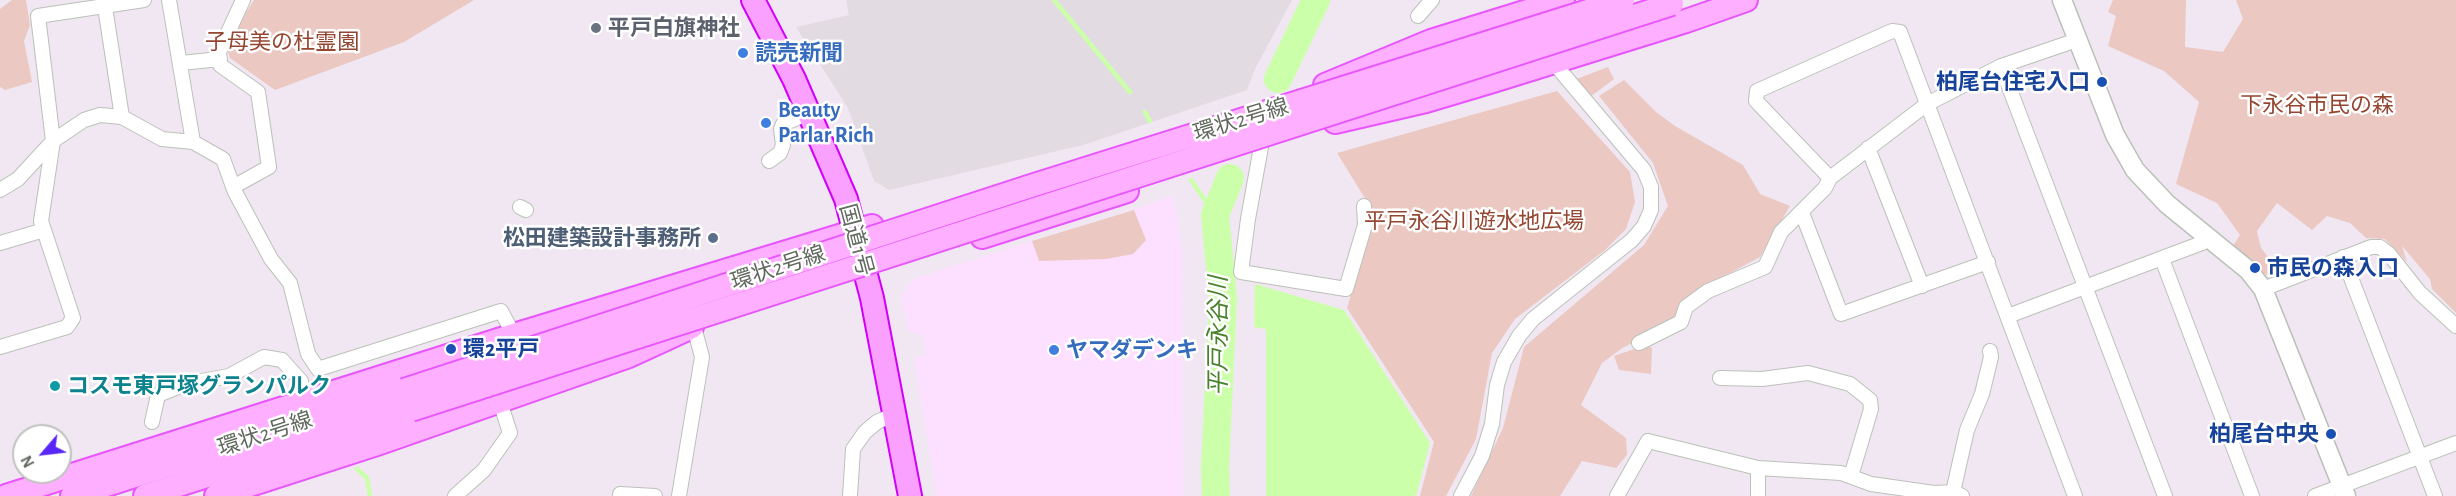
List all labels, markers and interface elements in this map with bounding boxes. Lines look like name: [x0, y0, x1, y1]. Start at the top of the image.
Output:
place label: 平戸白旗神社: [608, 15, 740, 41]
marker: 平戸白旗神社: [589, 21, 603, 35]
park label: 子母美の杜霊園: [205, 29, 359, 55]
place label: 読売新聞: [755, 40, 843, 66]
marker: 読売新聞: [736, 46, 750, 60]
place label: 柏尾台住宅入口: [1936, 69, 2090, 95]
marker: 柏尾台住宅入口: [2095, 75, 2109, 89]
park label: 下永谷市民の森: [2240, 92, 2394, 118]
street label: 環状2号線: [1190, 93, 1292, 147]
place label: Beauty Parlar Rich: [778, 97, 874, 148]
marker: Beauty Parlar Rich: [759, 116, 773, 130]
street label: 国道1号: [834, 201, 878, 279]
park label: 平戸永谷川遊水地広場: [1364, 208, 1584, 234]
place label: 松田建築設計事務所: [503, 225, 701, 251]
marker: 松田建築設計事務所: [706, 231, 720, 245]
street label: 環状2号線: [727, 240, 829, 296]
place label: 市民の森入口: [2267, 255, 2399, 281]
marker: 市民の森入口: [2248, 261, 2262, 275]
water label: 平戸永谷川: [1205, 276, 1233, 396]
place label: 環2平戸: [463, 336, 539, 362]
place label: ヤマダデンキ: [1066, 337, 1198, 363]
marker: 環2平戸: [444, 342, 458, 356]
marker: ヤマダデンキ: [1047, 343, 1061, 357]
place label: コスモ東戸塚グランパルク: [67, 373, 331, 399]
marker: コスモ東戸塚グランパルク: [48, 379, 62, 393]
street label: 環状2号線: [214, 406, 316, 462]
place label: 柏尾台中央: [2209, 421, 2319, 447]
north arrow: [12, 424, 72, 484]
marker: 柏尾台中央: [2324, 427, 2338, 441]
text: N: [18, 453, 38, 470]

